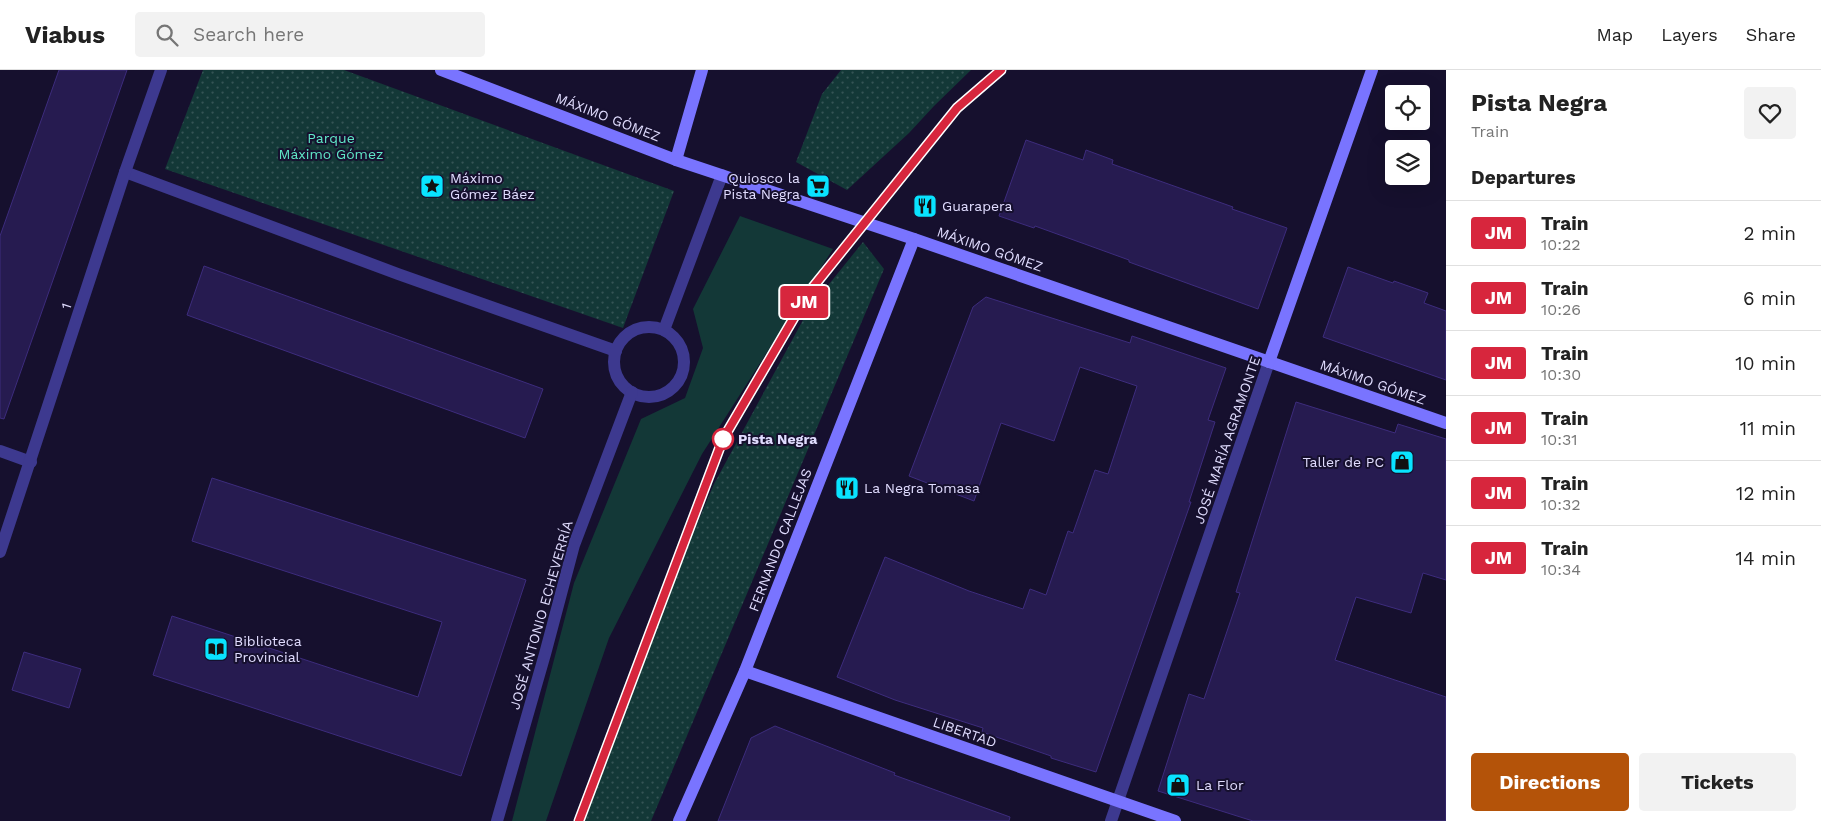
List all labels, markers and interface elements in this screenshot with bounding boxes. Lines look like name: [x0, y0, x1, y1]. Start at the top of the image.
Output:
search box: [135, 12, 485, 57]
text: Viabus: [25, 21, 105, 49]
icon: search: [153, 21, 181, 49]
text: Search here: [193, 23, 304, 46]
text: Map: [1596, 24, 1633, 45]
text: Layers: [1661, 24, 1718, 45]
text: Share: [1746, 24, 1796, 45]
map controls: [1385, 85, 1430, 185]
button: locate: [1385, 85, 1430, 130]
button: heart: [1744, 87, 1796, 139]
text: Pista Negra: [1471, 89, 1607, 117]
street label: MÁXIMO GÓMEZ: [553, 90, 663, 144]
text: Train: [1471, 122, 1509, 141]
park label: Parque Máximo Gómez: [279, 130, 383, 162]
button: layers: [1385, 140, 1430, 185]
text: Departures: [1471, 166, 1576, 189]
place label: Máximo Gómez Báez: [450, 170, 535, 202]
place label: Quiosco la Pista Negra: [723, 170, 800, 202]
place icon: Máximo Gómez Báez: [419, 173, 445, 199]
supermarket icon: Quiosco la Pista Negra: [805, 173, 831, 199]
restaurant icon: Guarapera: [912, 193, 938, 219]
place label: Guarapera: [942, 198, 1013, 214]
text: Train: [1541, 212, 1589, 235]
text: JM: [1485, 222, 1512, 243]
text: 2 min: [1744, 222, 1796, 245]
street label: MÁXIMO GÓMEZ: [935, 223, 1045, 275]
text: 10:22: [1541, 235, 1581, 254]
text: Train: [1541, 277, 1589, 300]
line badge: JM: [782, 286, 826, 318]
text: JM: [1485, 287, 1512, 308]
text: 6 min: [1743, 287, 1796, 310]
text: JM: [790, 291, 818, 312]
text: 10:26: [1541, 300, 1581, 319]
street label: 1: [58, 301, 74, 311]
text: Train: [1541, 342, 1589, 365]
text: JM: [1485, 352, 1512, 373]
text: 10 min: [1735, 352, 1796, 375]
street label: JOSÉ MARÍA AGRAMONTE: [1191, 354, 1263, 526]
street label: MÁXIMO GÓMEZ: [1318, 356, 1428, 408]
text: 10:30: [1541, 365, 1581, 384]
text: Train: [1541, 407, 1589, 430]
text: JM: [1485, 417, 1512, 438]
text: 11 min: [1740, 417, 1796, 440]
marker: Pista Negra: [712, 428, 734, 450]
text: 10:31: [1541, 430, 1578, 449]
place label: Pista Negra: [738, 431, 818, 447]
shop icon: Taller de PC: [1389, 449, 1415, 475]
place label: Taller de PC: [1302, 454, 1384, 470]
street label: FERNANDO CALLEJAS: [745, 466, 815, 614]
text: Train: [1541, 472, 1589, 495]
restaurant icon: La Negra Tomasa: [834, 475, 860, 501]
place label: La Negra Tomasa: [864, 480, 980, 496]
text: JM: [1485, 482, 1512, 503]
text: 12 min: [1736, 482, 1796, 505]
text: 10:32: [1541, 495, 1581, 514]
street label: JOSÉ ANTONIO ECHEVERRÍA: [506, 519, 576, 711]
text: Train: [1541, 537, 1589, 560]
text: JM: [1485, 547, 1512, 568]
text: 14 min: [1736, 547, 1796, 570]
text: 10:34: [1541, 560, 1581, 579]
place label: Biblioteca Provincial: [234, 633, 302, 665]
library icon: Biblioteca Provincial: [203, 636, 229, 662]
street label: LIBERTAD: [931, 714, 999, 750]
button: Directions: [1471, 753, 1629, 811]
button: Tickets: [1639, 753, 1796, 811]
shop icon: La Flor: [1165, 772, 1191, 798]
place label: La Flor: [1196, 777, 1244, 793]

